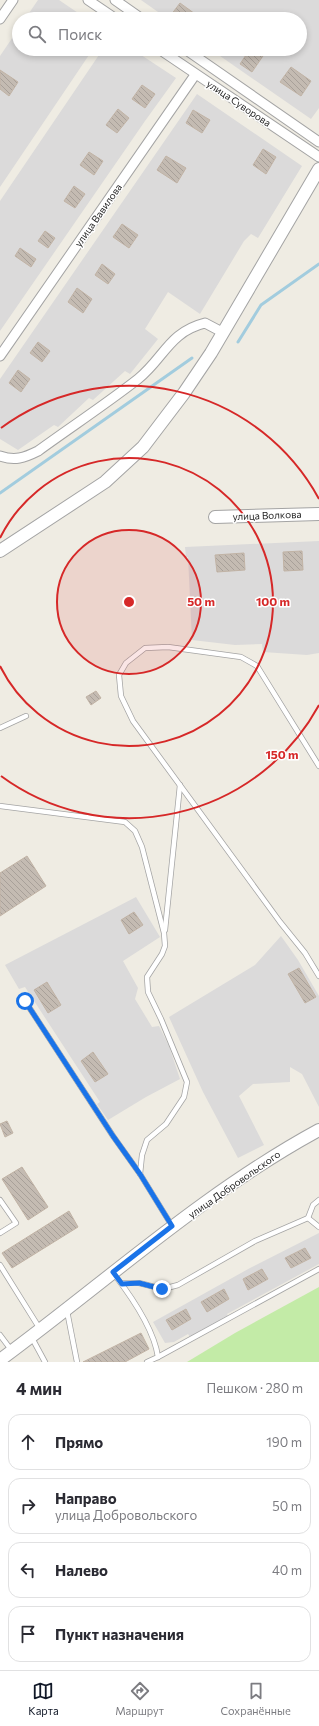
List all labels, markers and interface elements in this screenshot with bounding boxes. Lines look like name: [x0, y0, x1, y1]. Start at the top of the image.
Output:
search box: [12, 12, 307, 56]
icon: search: [26, 23, 48, 45]
text: Поиск: [58, 25, 102, 43]
street label: улица Суворова: [205, 77, 273, 129]
street label: улица Вавилова: [72, 181, 124, 249]
street label: улица Волкова: [232, 508, 302, 522]
text: 50 m: [187, 594, 215, 608]
text: 100 m: [256, 594, 290, 608]
centre of rings: [122, 595, 136, 609]
text: 150 m: [265, 747, 299, 761]
route start: [16, 992, 34, 1010]
street label: улица Добровольского: [186, 1148, 282, 1220]
route end: [153, 1280, 171, 1298]
text: 4 мин: [16, 1378, 62, 1399]
text: Пешком · 280 m: [207, 1380, 303, 1396]
icon: ahead: [17, 1431, 39, 1453]
text: Прямо: [55, 1433, 103, 1451]
text: 190 m: [266, 1434, 302, 1450]
text: Направо: [55, 1489, 117, 1507]
icon: right: [17, 1495, 39, 1517]
text: 50 m: [272, 1498, 302, 1514]
text: улица Добровольского: [55, 1507, 197, 1523]
icon: left: [17, 1559, 39, 1581]
text: Налево: [55, 1561, 108, 1579]
text: 40 m: [272, 1562, 302, 1578]
icon: arrive: [17, 1623, 39, 1645]
text: Пункт назначения: [55, 1625, 184, 1643]
tab: Карта: [28, 1680, 59, 1717]
tab: Маршрут: [115, 1680, 164, 1717]
tab: Сохранённые: [221, 1680, 291, 1717]

